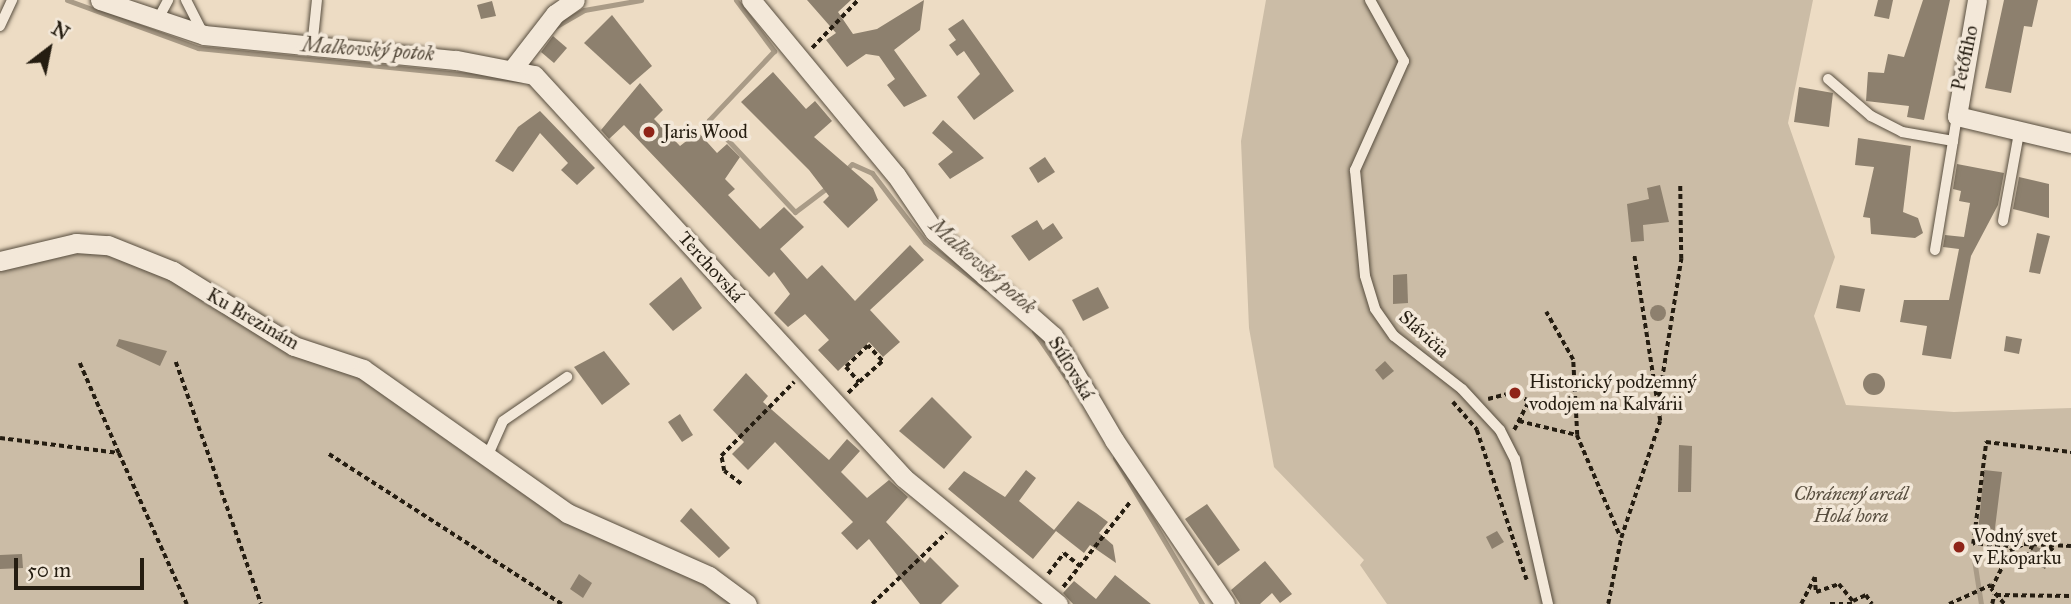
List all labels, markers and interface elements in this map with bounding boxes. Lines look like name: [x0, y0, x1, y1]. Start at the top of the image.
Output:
north arrow: [14, 14, 84, 84]
text: N: [47, 17, 73, 45]
street label: Petőfiho: [1947, 23, 1983, 93]
water label: Malkovský potok: [301, 32, 435, 66]
place label: Jaris Wood: [663, 121, 748, 143]
marker: Jaris Wood: [641, 124, 657, 140]
water label: Malkovský potok: [924, 213, 1042, 319]
street label: Terchovská: [673, 227, 749, 307]
street label: Ku Brezinám: [203, 283, 303, 355]
street label: Slávičia: [1394, 306, 1454, 362]
street label: Súľovská: [1043, 332, 1099, 404]
place label: Historický podzemný vodojem na Kalvárii: [1529, 371, 1696, 415]
marker: Historický podzemný vodojem na Kalvárii: [1507, 385, 1523, 401]
park label: Chránený areál Holá hora: [1794, 483, 1908, 527]
place label: Vodný svet v Ekoparku: [1973, 525, 2062, 569]
marker: Vodný svet v Ekoparku: [1951, 539, 1967, 555]
scale bar: [18, 544, 147, 588]
text: 50 m: [27, 557, 71, 583]

